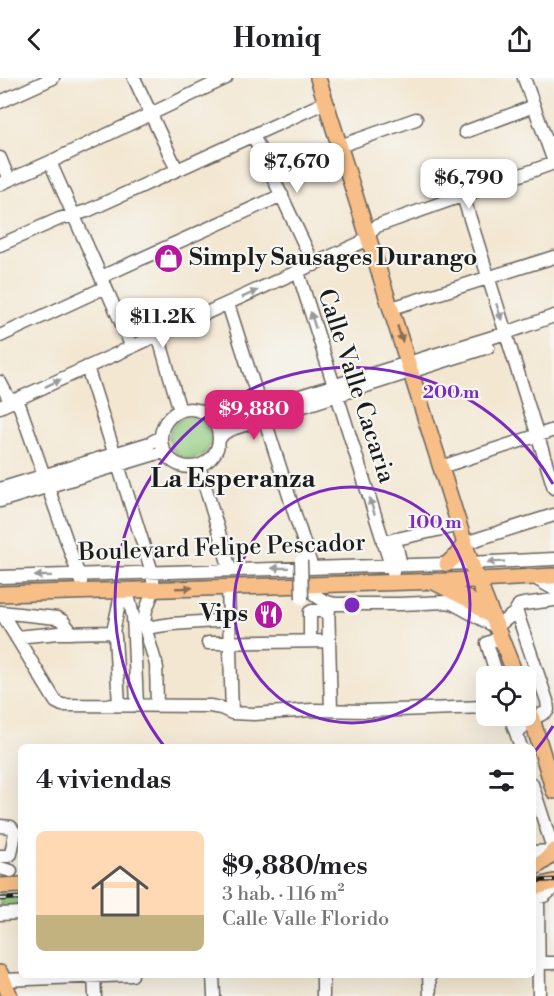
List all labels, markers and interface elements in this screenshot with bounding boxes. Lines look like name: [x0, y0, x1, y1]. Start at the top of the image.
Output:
text: Homiq: [233, 22, 321, 56]
icon: back: [18, 23, 51, 56]
icon: share: [503, 23, 536, 56]
pin: $7,670: [248, 143, 346, 194]
text: $7,670: [264, 150, 330, 175]
pin: $6,790: [420, 159, 518, 210]
text: $6,790: [434, 166, 504, 191]
shop icon: Simply Sausages Durango: [152, 242, 184, 274]
place label: Simply Sausages Durango: [189, 243, 477, 273]
street label: Calle Valle Cacaria: [310, 285, 402, 488]
one-way arrow: [241, 289, 258, 298]
pin: $11.2K: [114, 298, 212, 349]
one-way arrow: [495, 303, 504, 321]
text: $11.2K: [130, 305, 196, 330]
one-way arrow: [308, 311, 317, 329]
one-way arrow: [396, 325, 405, 343]
one-way arrow: [45, 378, 62, 387]
text: 200 m: [423, 381, 480, 404]
pin: $9,880: [205, 390, 303, 441]
text: $9,880: [219, 397, 289, 422]
district label: La Esperanza: [150, 463, 316, 495]
one-way arrow: [367, 497, 376, 515]
text: 100 m: [408, 511, 462, 534]
street label: Boulevard Felipe Pescador: [77, 528, 366, 568]
one-way arrow: [486, 557, 505, 566]
one-way arrow: [270, 563, 289, 573]
one-way arrow: [33, 572, 52, 581]
one-way arrow: [175, 584, 194, 593]
centre of rings: [342, 595, 362, 615]
restaurant icon: Vips: [253, 598, 285, 630]
place label: Vips: [199, 599, 248, 629]
map controls: [476, 666, 536, 726]
button: locate: [476, 666, 536, 726]
text: 4 viviendas: [36, 764, 171, 796]
icon: filters: [485, 764, 518, 797]
text: $9,880/mes: [222, 850, 368, 882]
icon: home: [84, 855, 156, 927]
text: 3 hab. · 116 m²: [222, 882, 345, 907]
text: Calle Valle Florido: [222, 907, 389, 932]

